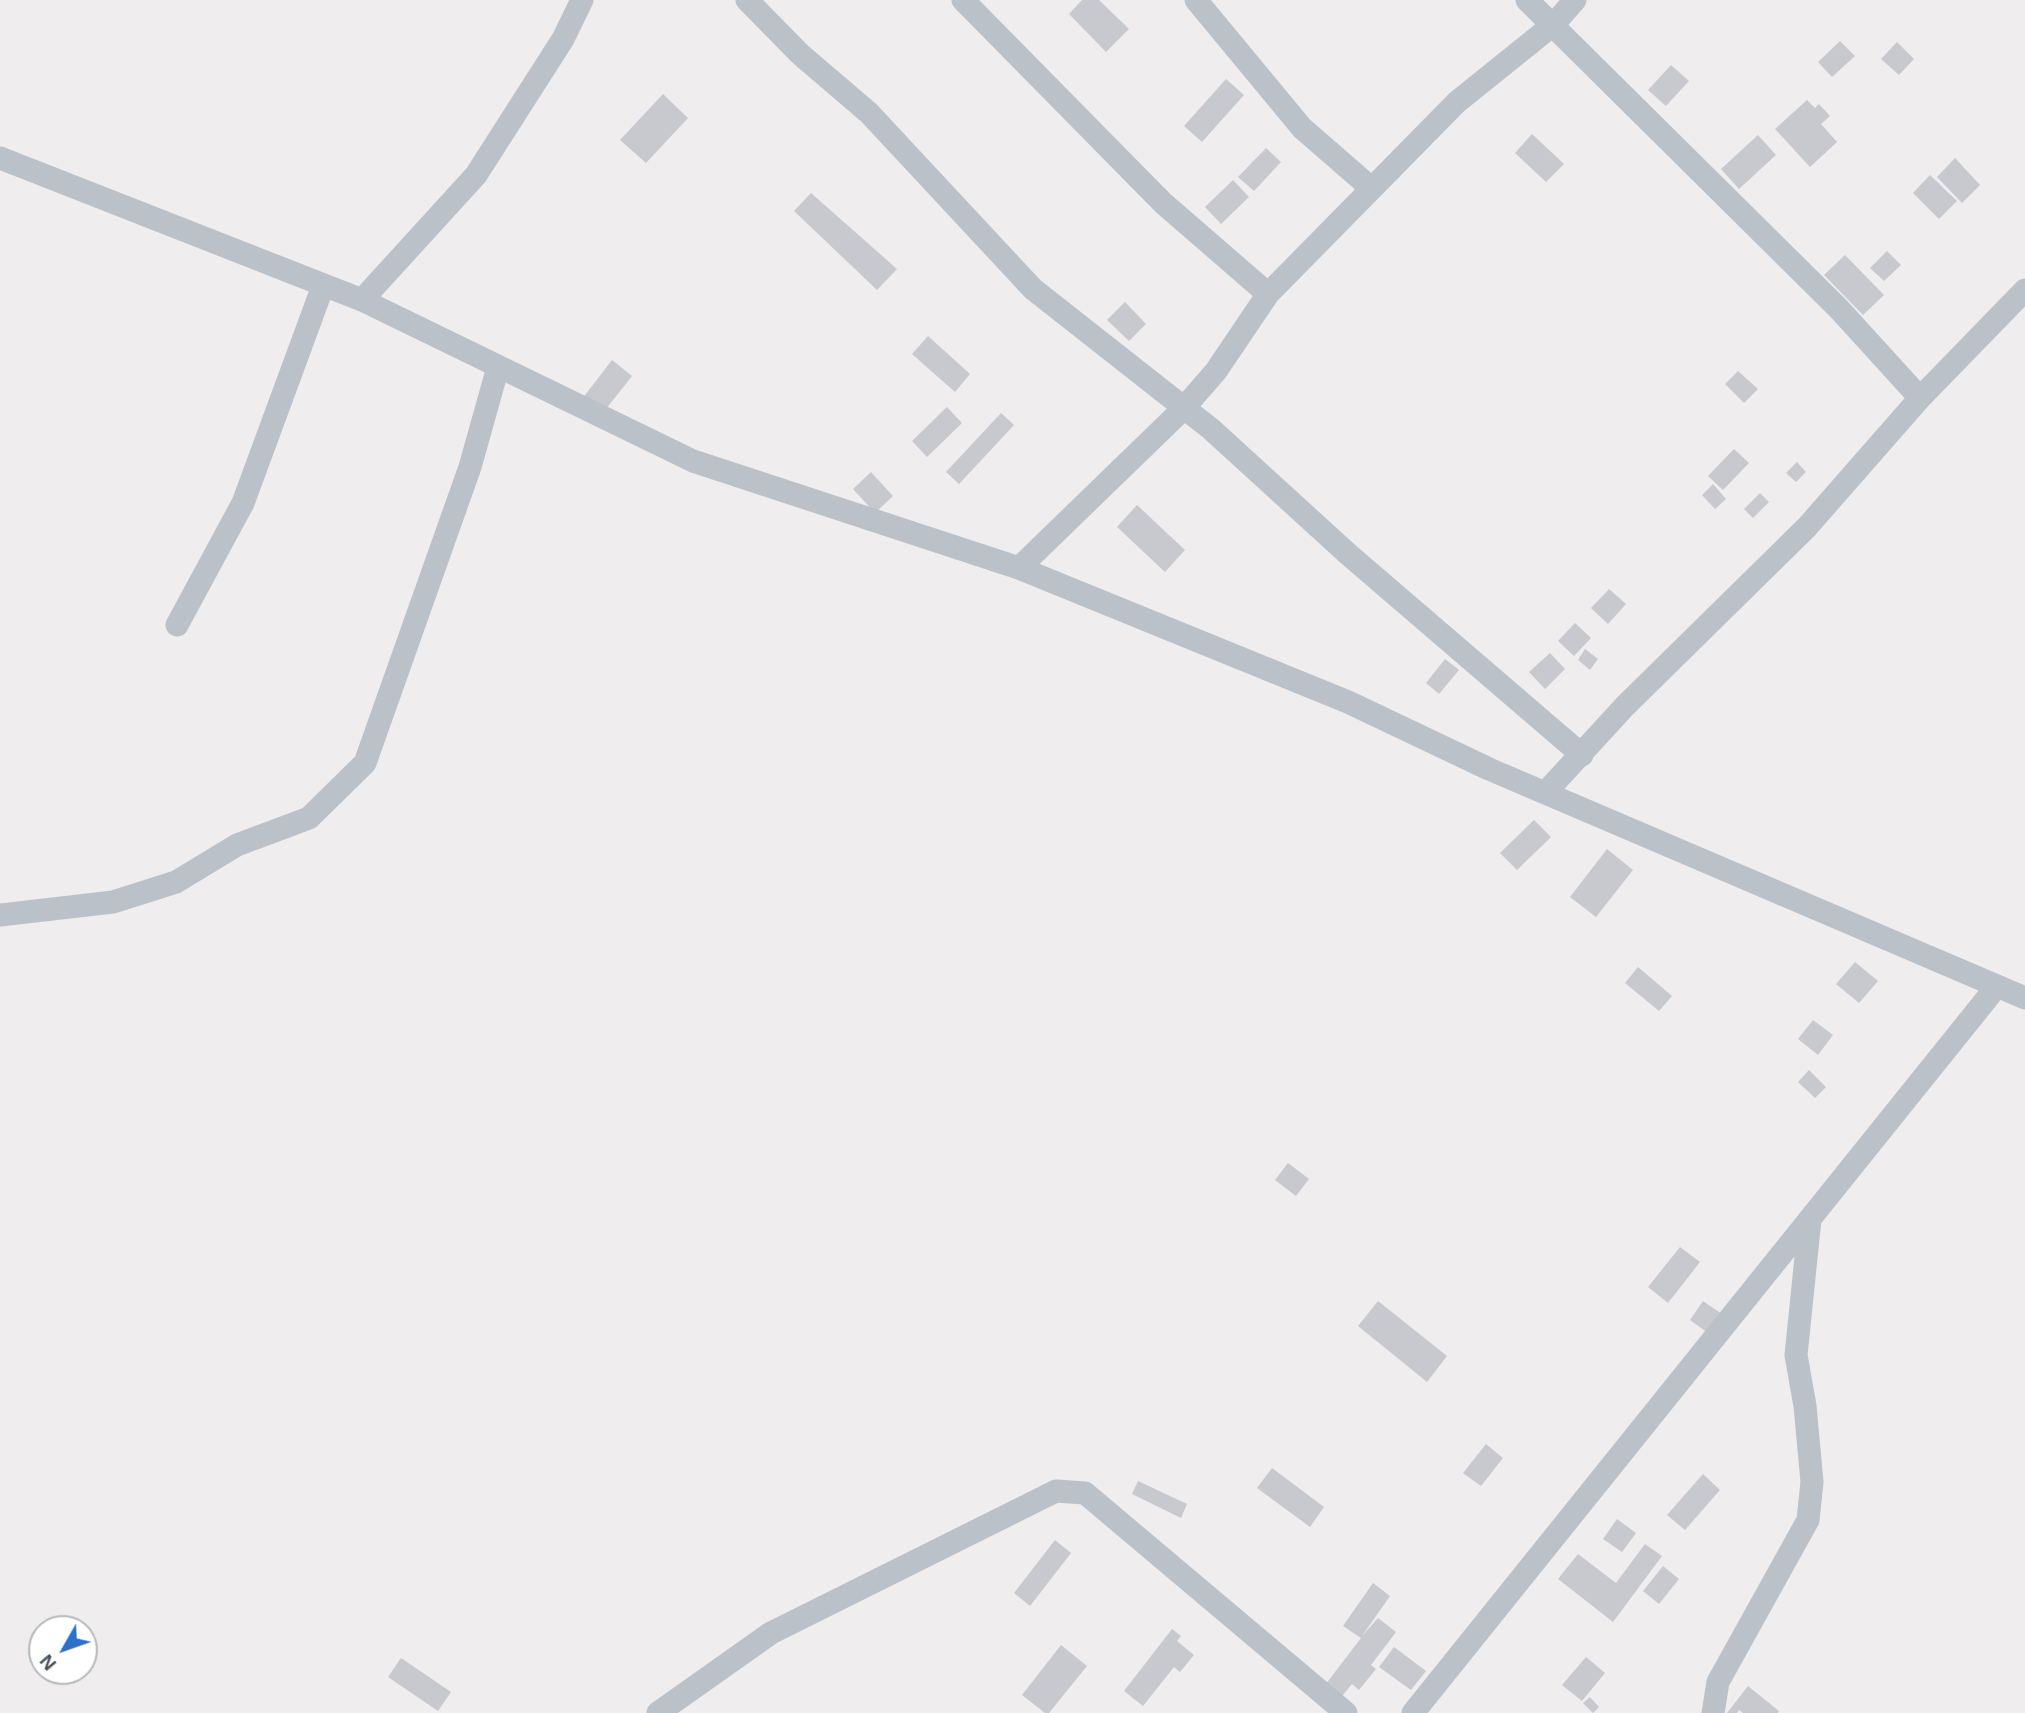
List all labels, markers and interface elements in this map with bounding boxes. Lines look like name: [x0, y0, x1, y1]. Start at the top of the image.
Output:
north arrow: [28, 1615, 98, 1685]
text: N: [36, 1651, 61, 1675]

